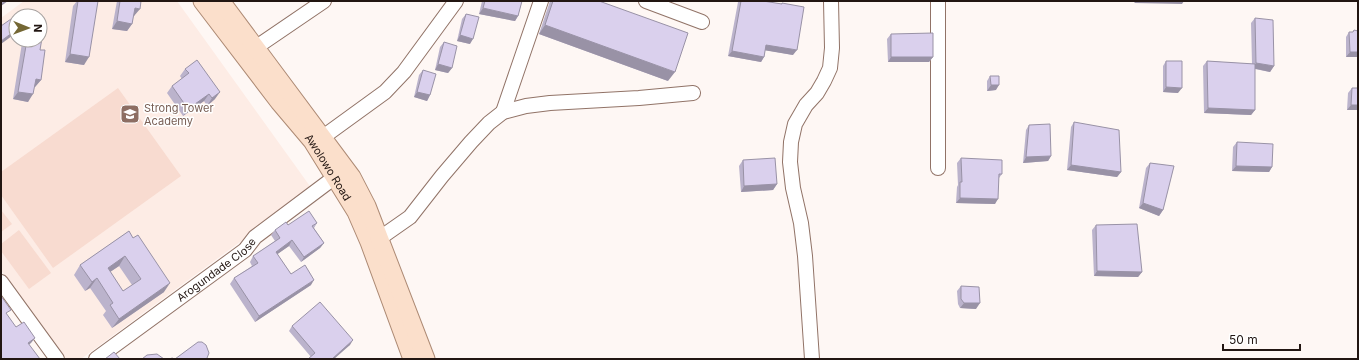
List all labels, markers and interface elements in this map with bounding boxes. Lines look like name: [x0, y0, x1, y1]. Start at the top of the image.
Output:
north arrow: [8, 8, 48, 48]
text: N: [31, 24, 45, 32]
place label: Strong Tower Academy: [144, 101, 214, 128]
school or university icon: Strong Tower Academy: [119, 103, 141, 125]
street label: Awolowo Road: [302, 131, 354, 203]
street label: Arogundade Close: [174, 235, 259, 305]
scale bar: [1223, 326, 1300, 352]
text: 50 m: [1229, 332, 1258, 347]

